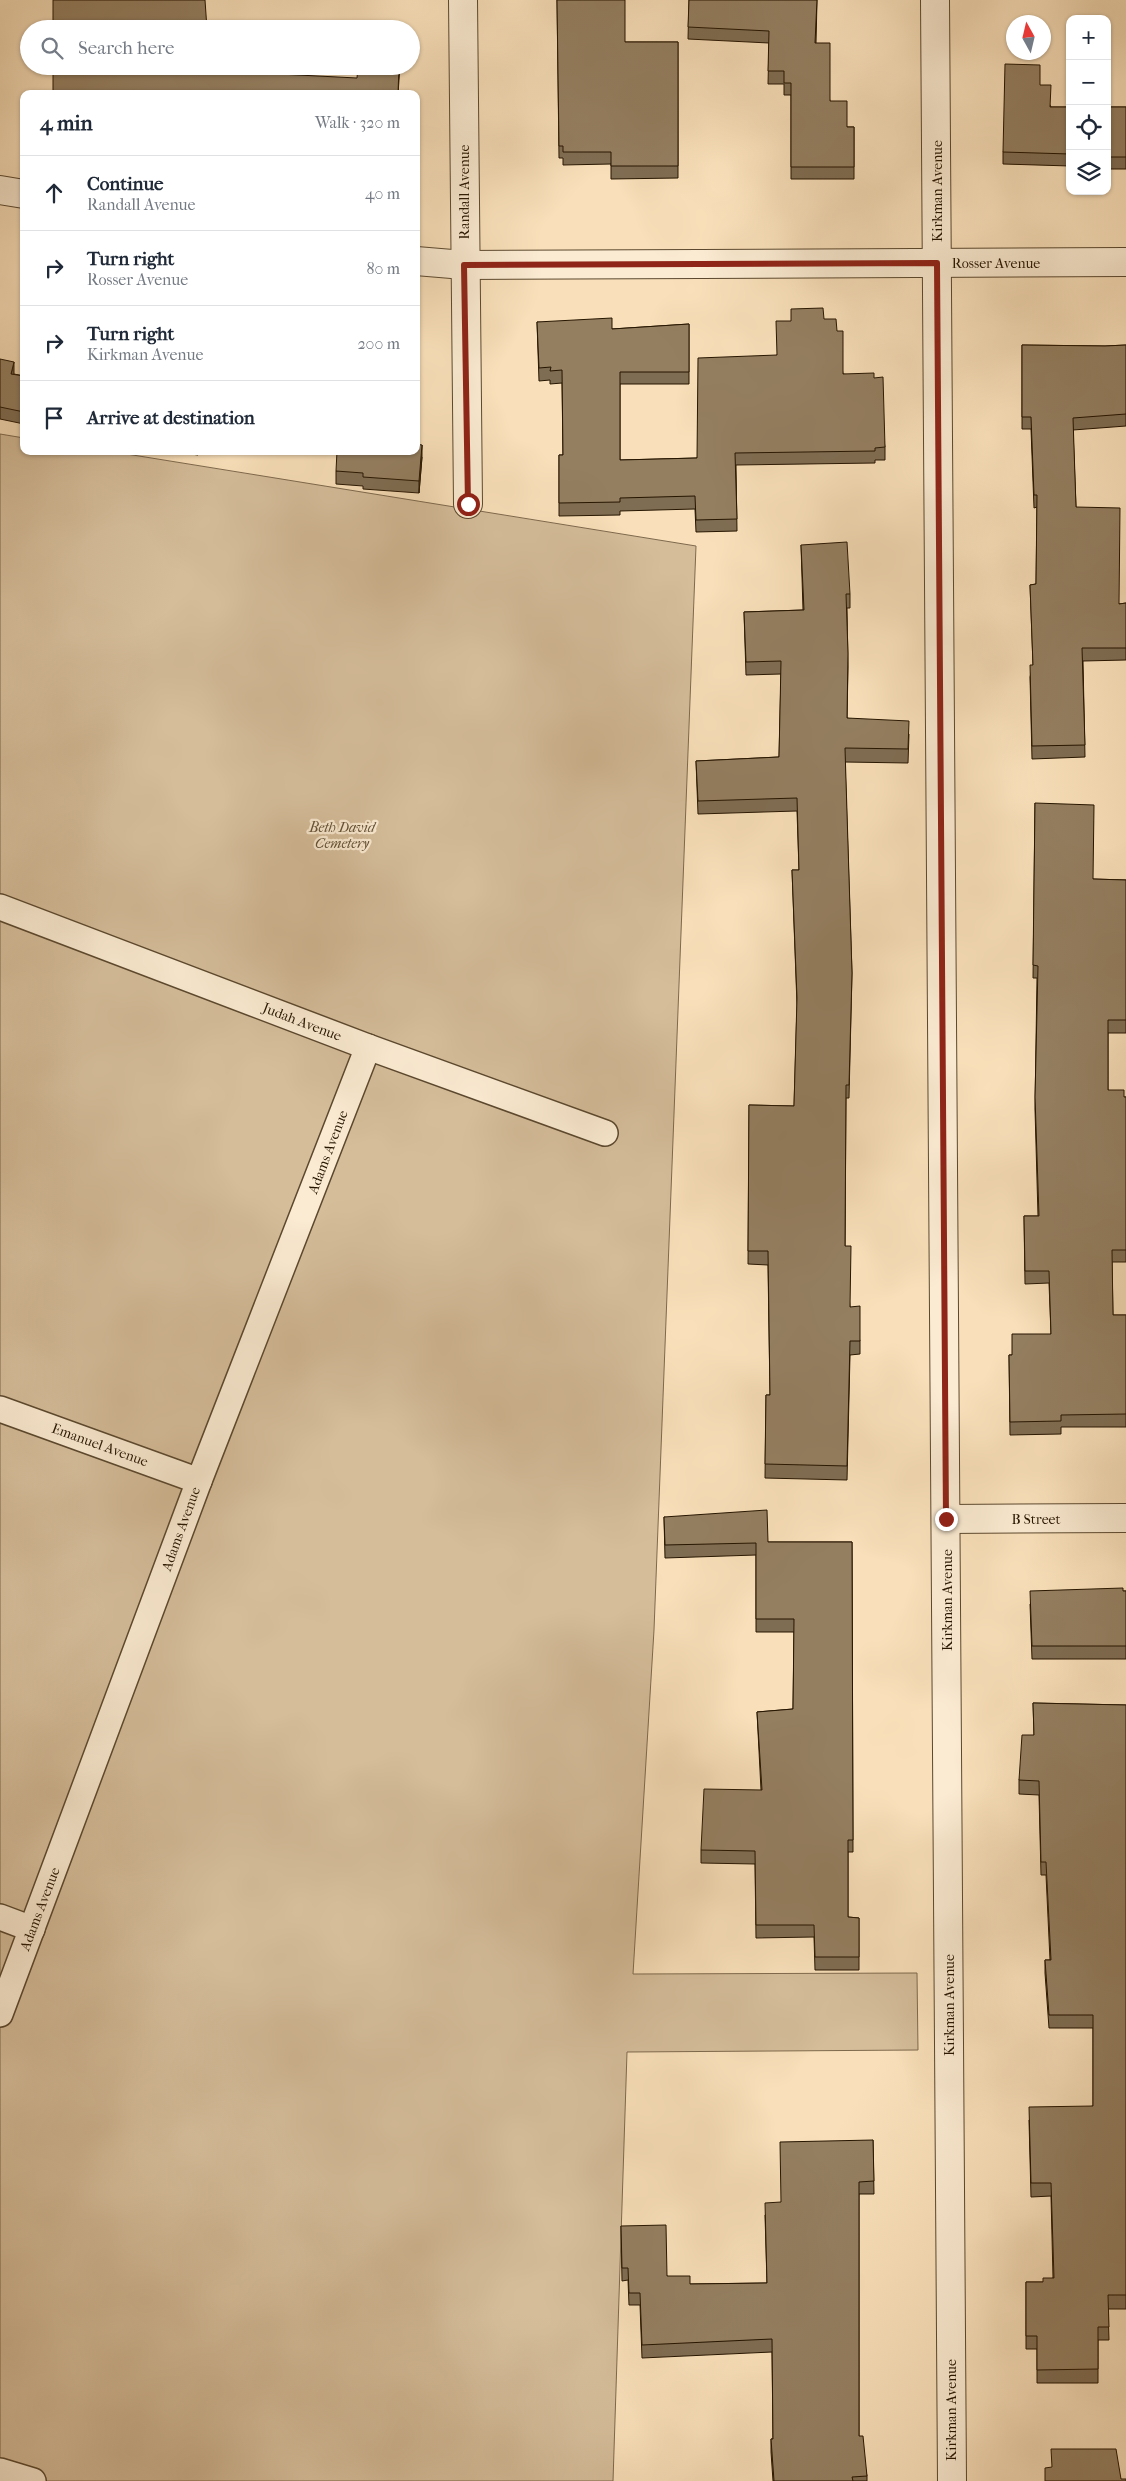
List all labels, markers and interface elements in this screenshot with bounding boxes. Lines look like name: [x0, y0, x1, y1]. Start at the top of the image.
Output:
north arrow: [1006, 15, 1051, 60]
map controls: [1066, 15, 1111, 195]
button: +: [1066, 15, 1111, 60]
search box: [20, 20, 420, 75]
icon: search: [38, 34, 66, 62]
text: Search here: [78, 37, 174, 59]
button: −: [1066, 60, 1111, 105]
button: locate: [1066, 105, 1111, 150]
text: 4 min: [40, 111, 93, 135]
text: Walk · 320 m: [315, 113, 400, 132]
street label: Kirkman Avenue: [929, 140, 946, 242]
street label: Randall Avenue: [456, 144, 473, 239]
button: layers: [1066, 150, 1111, 195]
text: Continue: [87, 173, 163, 195]
icon: ahead: [40, 179, 68, 207]
text: 40 m: [365, 184, 400, 203]
text: Randall Avenue: [87, 195, 196, 214]
text: Turn right: [87, 248, 174, 270]
icon: right: [40, 254, 68, 282]
street label: Rosser Avenue: [952, 255, 1040, 272]
text: 80 m: [366, 259, 400, 278]
text: Rosser Avenue: [87, 270, 188, 289]
text: Turn right: [87, 323, 174, 345]
icon: right: [40, 329, 68, 357]
text: 200 m: [357, 334, 400, 353]
text: Kirkman Avenue: [87, 345, 203, 364]
icon: arrive: [40, 404, 68, 432]
text: Arrive at destination: [87, 407, 255, 429]
route start: [457, 493, 480, 516]
park label: Beth David Cemetery: [308, 819, 377, 852]
street label: Judah Avenue: [259, 999, 344, 1045]
street label: Adams Avenue: [304, 1108, 352, 1197]
street label: Emanuel Avenue: [49, 1420, 151, 1470]
street label: Adams Avenue: [158, 1485, 204, 1574]
route end: [935, 1508, 958, 1531]
street label: B Street: [1011, 1511, 1061, 1528]
street label: Kirkman Avenue: [939, 1549, 956, 1651]
street label: Adams Avenue: [16, 1865, 64, 1954]
street label: Kirkman Avenue: [941, 1954, 958, 2056]
street label: Kirkman Avenue: [943, 2359, 960, 2461]

